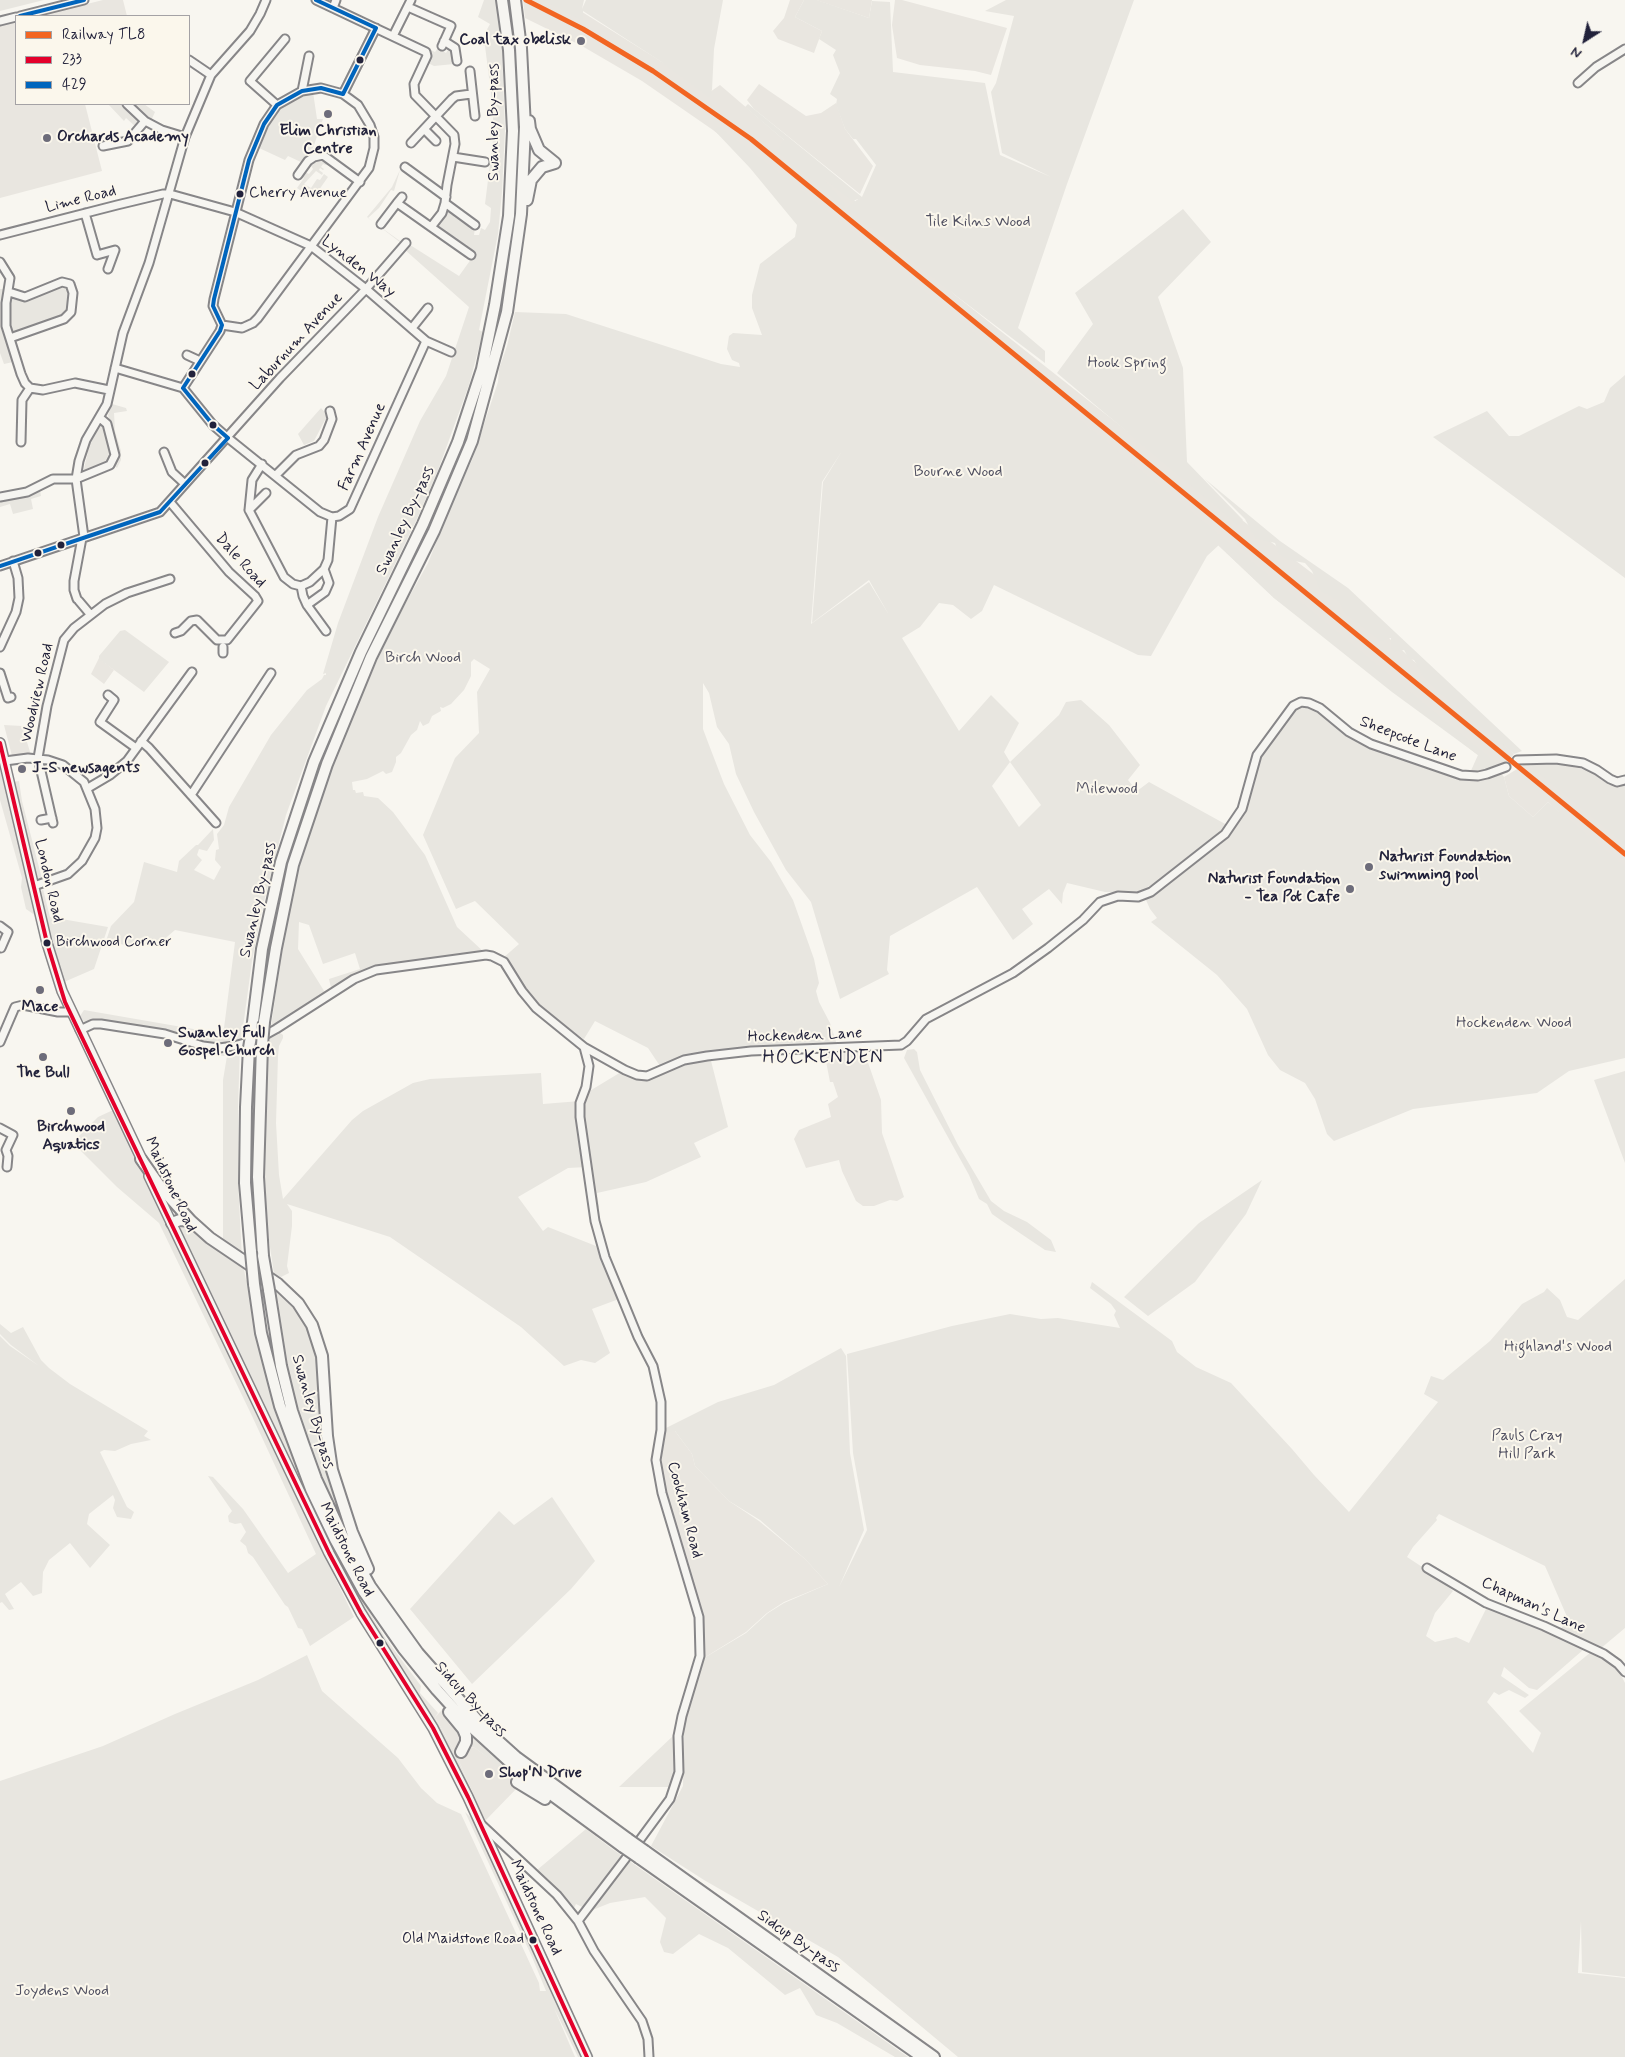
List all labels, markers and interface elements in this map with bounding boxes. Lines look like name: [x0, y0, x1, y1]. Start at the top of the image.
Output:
legend: [15, 15, 190, 105]
north arrow: [1560, 15, 1610, 65]
text: Railway TL8: [62, 25, 145, 45]
place label: Coal tax obelisk: [459, 31, 571, 51]
marker: Coal tax obelisk: [575, 35, 587, 47]
text: N: [1567, 42, 1585, 62]
text: 233: [62, 50, 82, 70]
unlabelled marker: [355, 55, 365, 65]
street label: Swanley By-pass: [485, 63, 505, 181]
text: 429: [62, 75, 87, 95]
marker: Elim Christian Centre: [322, 108, 334, 120]
place label: Elim Christian Centre: [279, 122, 377, 160]
place label: Orchards Academy: [57, 128, 189, 148]
marker: Orchards Academy: [41, 132, 53, 144]
street label: Lime Road: [44, 182, 118, 218]
place label: Cherry Avenue: [249, 185, 347, 203]
marker: Cherry Avenue: [235, 189, 245, 199]
park label: Tile Kilns Wood: [925, 213, 1031, 233]
street label: Lynden Way: [317, 232, 399, 302]
street label: Laburnum Avenue: [247, 289, 347, 395]
park label: Hook Spring: [1087, 354, 1167, 374]
unlabelled marker: [187, 369, 197, 379]
street label: Farm Avenue: [335, 400, 391, 494]
unlabelled marker: [208, 420, 218, 430]
unlabelled marker: [200, 458, 210, 468]
park label: Bourne Wood: [913, 463, 1003, 483]
street label: Swanley By-pass: [372, 464, 440, 578]
street label: Dale Road: [210, 530, 270, 592]
unlabelled marker: [56, 540, 66, 550]
unlabelled marker: [33, 548, 43, 558]
street label: Woodview Road: [17, 642, 59, 744]
park label: Birch Wood: [385, 649, 461, 669]
street label: Sheepcote Lane: [1357, 713, 1459, 767]
place label: J-S newsagents: [32, 759, 140, 779]
marker: J-S newsagents: [16, 763, 28, 775]
park label: Milewood: [1076, 780, 1138, 800]
street label: London Road: [29, 837, 67, 925]
street label: Swanley By-pass: [236, 840, 282, 960]
place label: Naturist Foundation swimming pool: [1379, 848, 1511, 886]
marker: Naturist Foundation swimming pool: [1363, 861, 1375, 873]
place label: Naturist Foundation - Tea Pot Cafe: [1208, 870, 1340, 908]
marker: Naturist Foundation - Tea Pot Cafe: [1344, 883, 1356, 895]
place label: Birchwood Corner: [56, 934, 172, 952]
marker: Birchwood Corner: [42, 938, 52, 948]
marker: Mace: [34, 984, 46, 996]
place label: Mace: [22, 998, 58, 1018]
park label: Hockenden Wood: [1456, 1014, 1572, 1034]
place label: Swanley Full Gospel Church: [178, 1024, 275, 1062]
street label: Hockenden Lane: [747, 1024, 863, 1048]
marker: Swanley Full Gospel Church: [162, 1037, 174, 1049]
district label: HOCKENDEN: [763, 1048, 883, 1070]
marker: The Bull: [37, 1051, 49, 1063]
place label: The Bull: [16, 1064, 70, 1084]
marker: Birchwood Aquatics: [65, 1105, 77, 1117]
place label: Birchwood Aquatics: [37, 1118, 105, 1156]
street label: Maidstone Road: [140, 1134, 200, 1236]
park label: Highland's Wood: [1504, 1338, 1612, 1358]
street label: Swanley By-pass: [287, 1353, 337, 1471]
park label: Pauls Cray Hill Park: [1492, 1427, 1562, 1465]
street label: Cookham Road: [662, 1460, 706, 1560]
street label: Maidstone Road: [314, 1500, 378, 1600]
street label: Chapman's Lane: [1478, 1573, 1588, 1639]
unlabelled marker: [375, 1638, 385, 1648]
street label: Sidcup By-pass: [430, 1658, 510, 1742]
place label: Shop'N Drive: [499, 1764, 582, 1784]
marker: Shop'N Drive: [483, 1768, 495, 1780]
street label: Maidstone Road: [505, 1857, 565, 1959]
street label: Sidcup By-pass: [753, 1906, 843, 1978]
place label: Old Maidstone Road: [402, 1931, 524, 1949]
marker: Old Maidstone Road: [528, 1935, 538, 1945]
park label: Joydens Wood: [15, 1982, 109, 2002]

